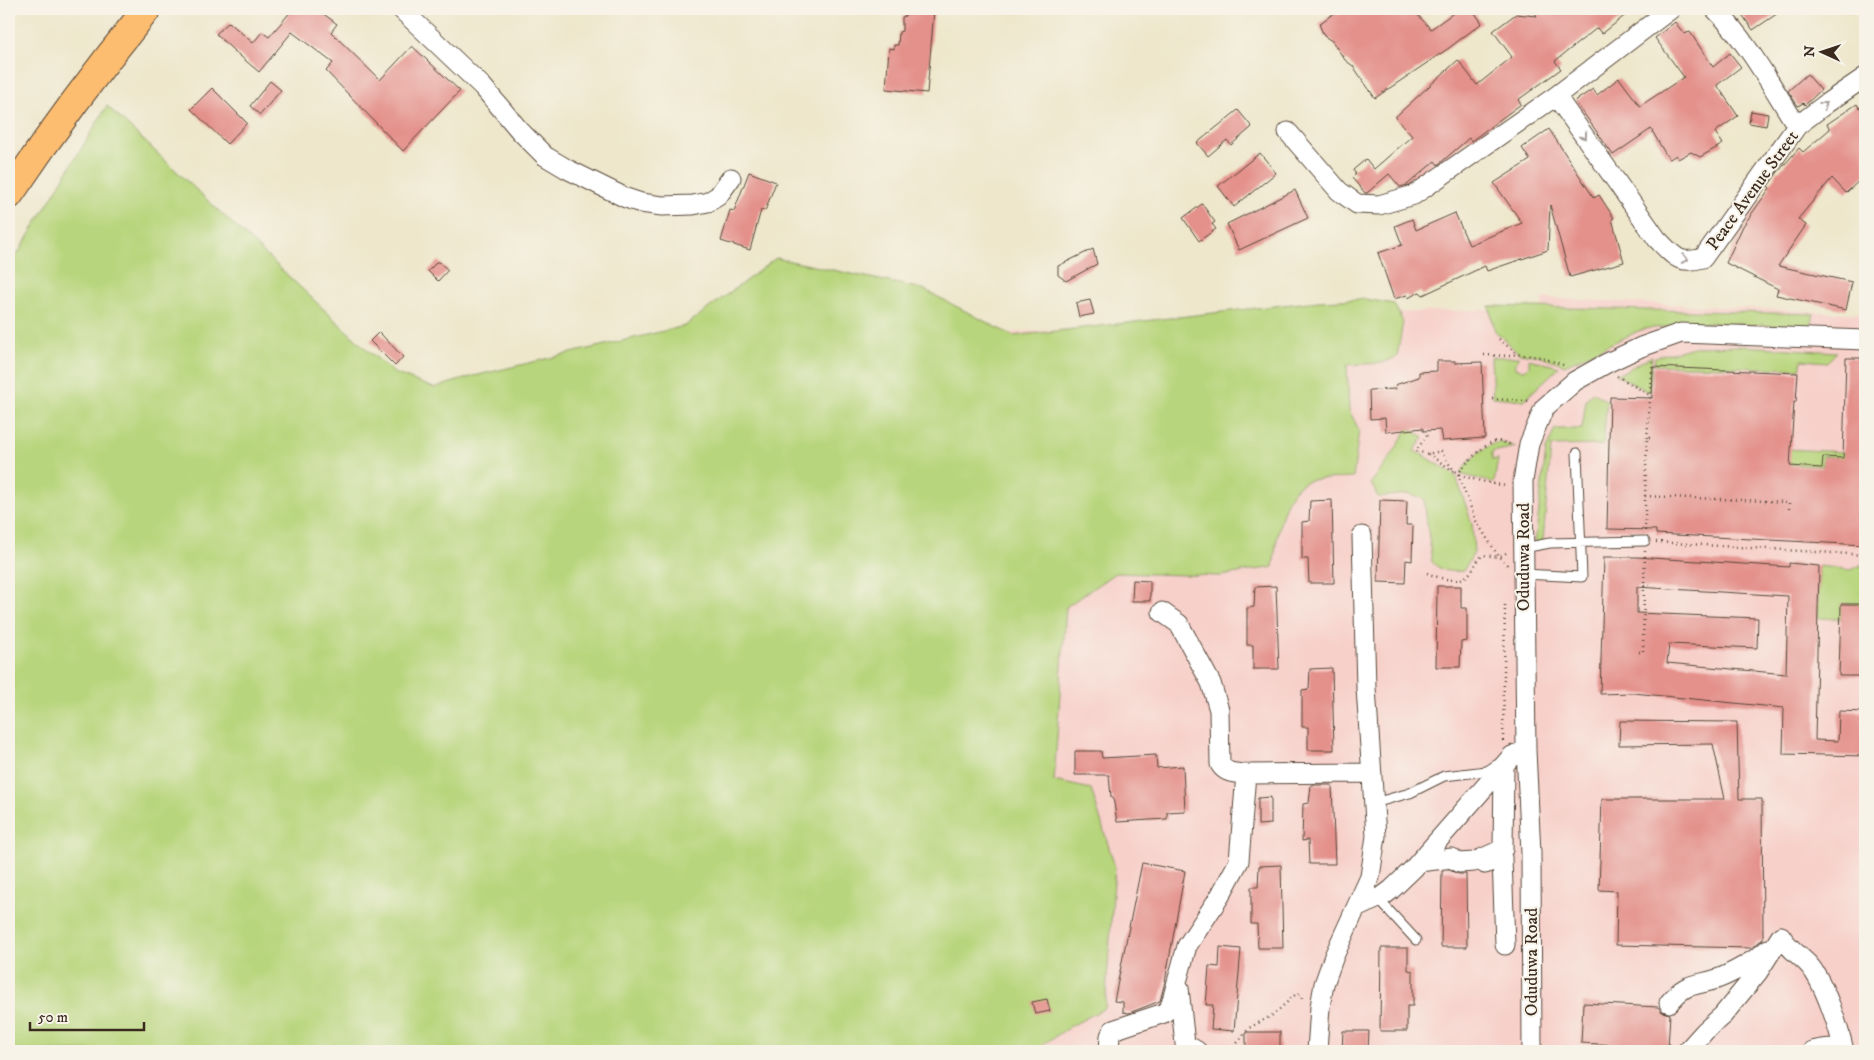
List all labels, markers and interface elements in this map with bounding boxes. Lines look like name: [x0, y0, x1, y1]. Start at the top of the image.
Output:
north arrow: [1796, 28, 1846, 78]
text: N: [1801, 45, 1819, 58]
one-way arrow: [1818, 102, 1828, 111]
street label: Peace Avenue Street: [1702, 126, 1804, 255]
one-way arrow: [1578, 130, 1587, 140]
one-way arrow: [1681, 254, 1689, 264]
street label: Oduduwa Road: [1513, 503, 1535, 611]
street label: Oduduwa Road: [1521, 908, 1543, 1016]
scale bar: [30, 1000, 144, 1032]
text: 50 m: [38, 1008, 68, 1027]

